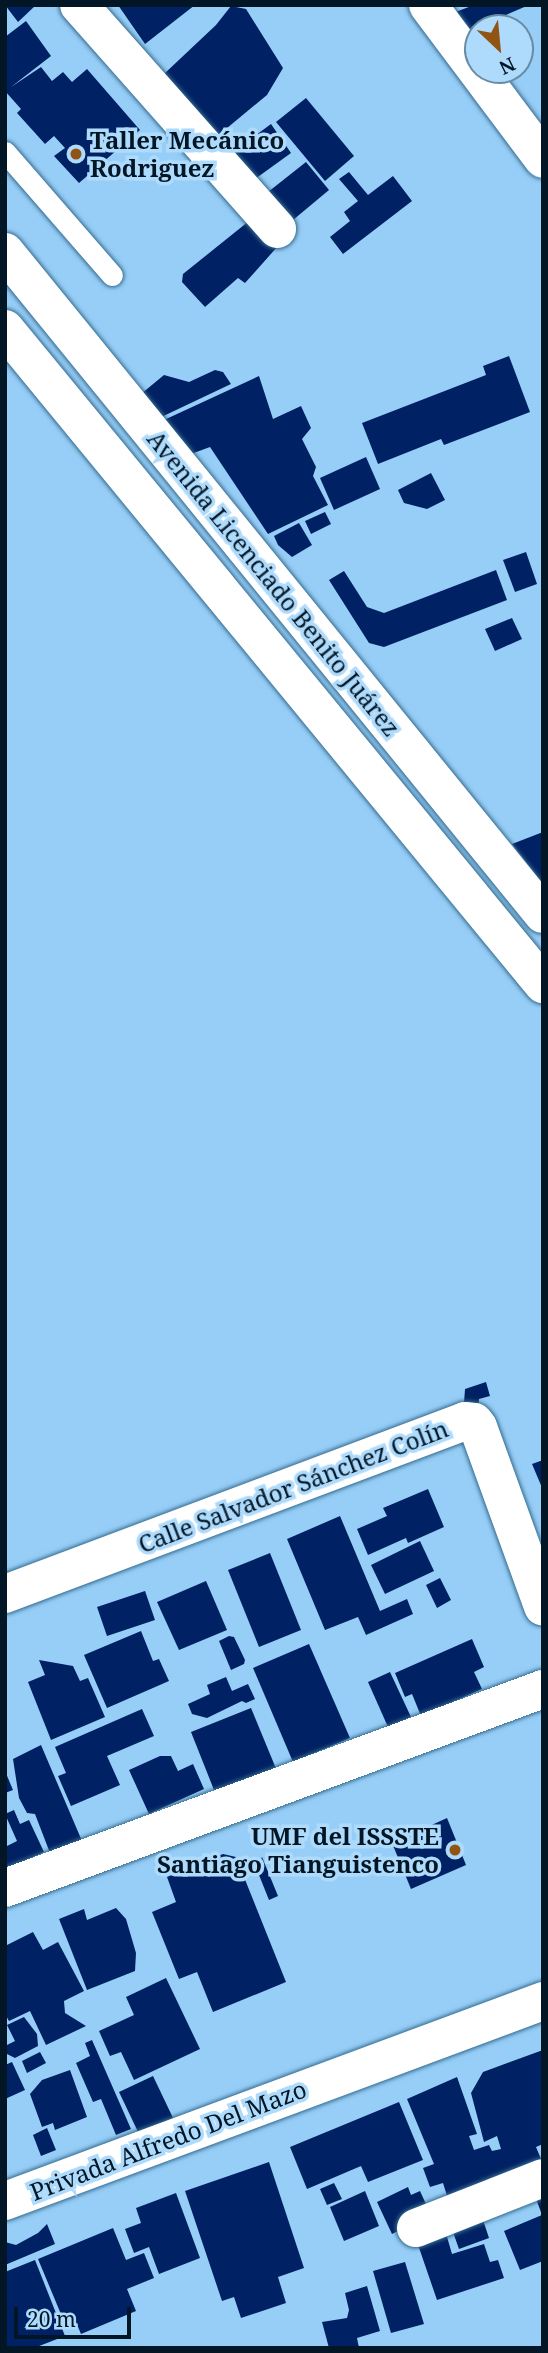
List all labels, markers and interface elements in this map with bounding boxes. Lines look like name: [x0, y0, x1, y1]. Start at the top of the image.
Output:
north arrow: [464, 14, 534, 84]
text: N: [495, 51, 520, 81]
place label: Taller Mecánico Rodriguez: [90, 126, 284, 182]
marker: Taller Mecánico Rodriguez: [68, 146, 84, 162]
street label: Avenida Licenciado Benito Juárez: [142, 425, 406, 741]
street label: Calle Salvador Sánchez Colín: [134, 1414, 452, 1558]
place label: UMF del ISSSTE Santiago Tianguistenco: [157, 1822, 439, 1878]
marker: UMF del ISSSTE Santiago Tianguistenco: [445, 1840, 465, 1860]
street label: Privada Alfredo Del Mazo: [26, 2074, 310, 2206]
scale bar: [18, 2294, 135, 2338]
text: 20 m: [27, 2305, 76, 2333]

